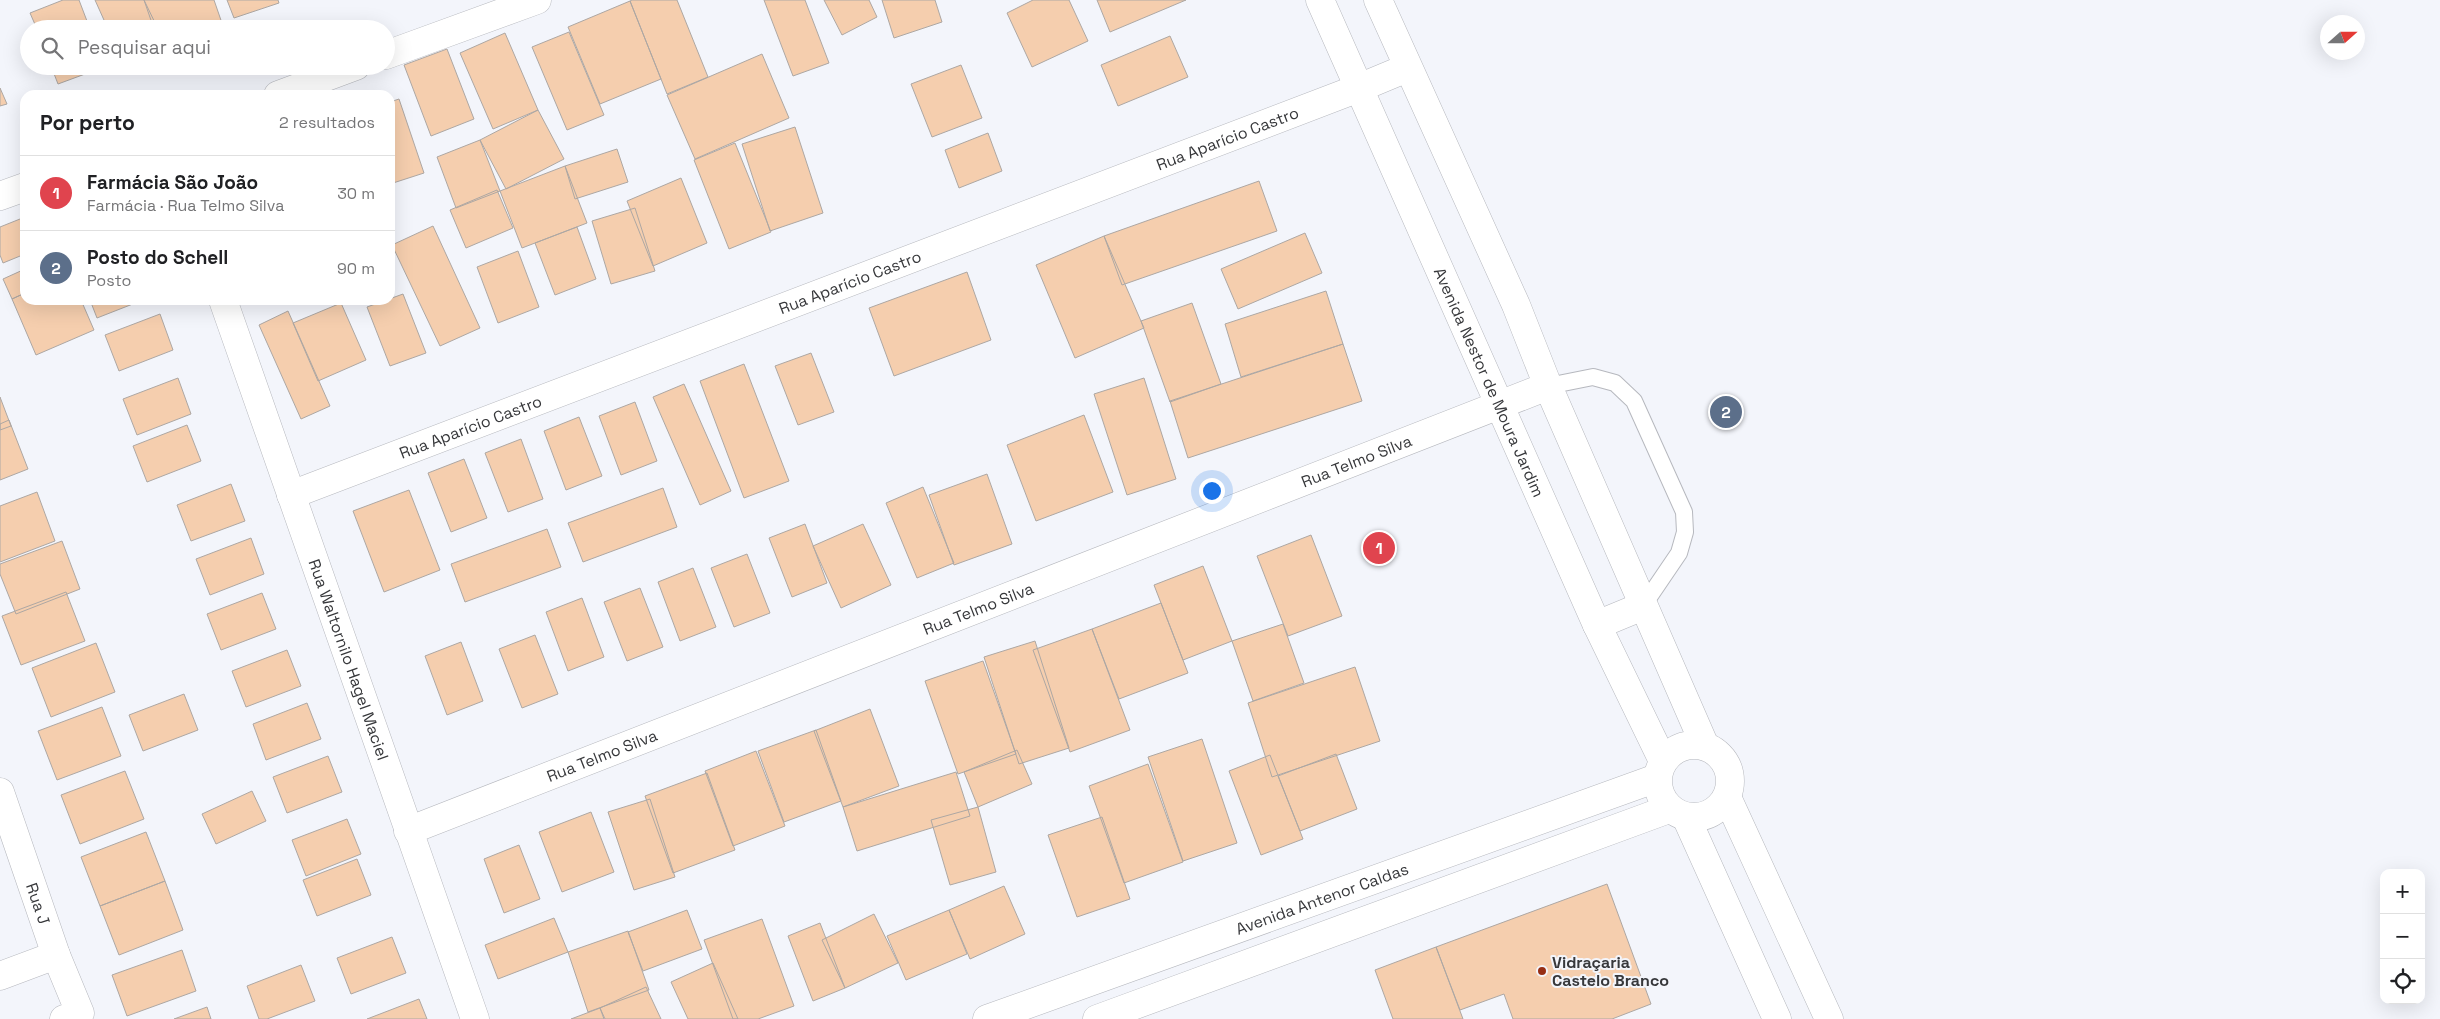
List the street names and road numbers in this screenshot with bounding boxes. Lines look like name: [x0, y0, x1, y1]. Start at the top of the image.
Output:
street label: Rua Aparício Castro: [1153, 102, 1302, 175]
street label: Rua Aparício Castro: [776, 245, 924, 319]
street label: Avenida Nestor de Moura Jardim: [1429, 264, 1549, 500]
street label: Rua Aparício Castro: [396, 390, 545, 463]
street label: Rua Telmo Silva: [1298, 430, 1415, 492]
street label: Rua Waltornilo Hagel Maciel: [304, 556, 394, 763]
street label: Rua Telmo Silva: [920, 577, 1036, 640]
street label: Rua Telmo Silva: [543, 724, 660, 786]
street label: Avenida Antenor Caldas: [1233, 858, 1411, 939]
street label: Rua J: [21, 880, 55, 927]

